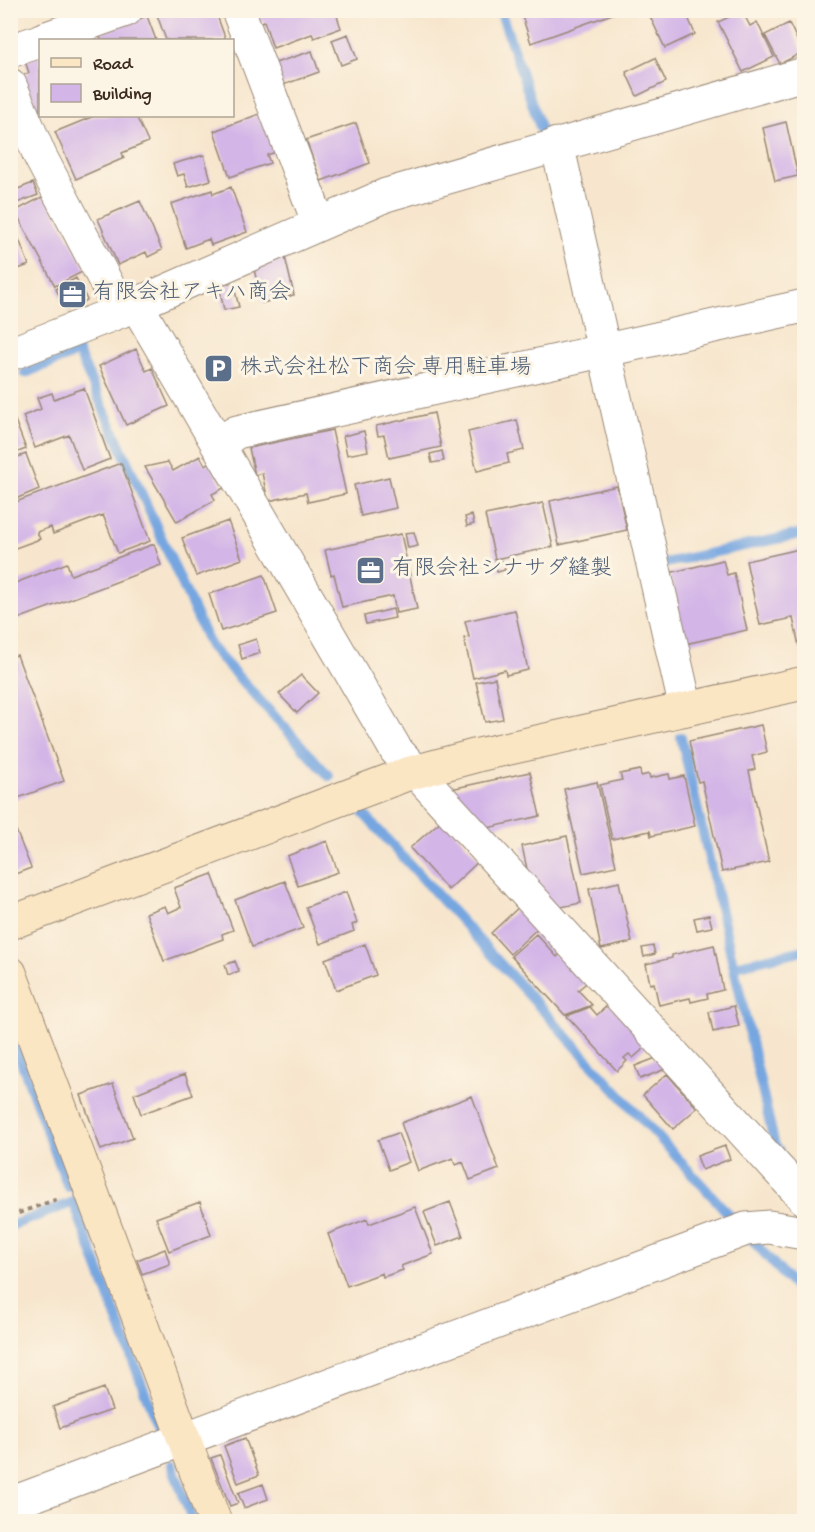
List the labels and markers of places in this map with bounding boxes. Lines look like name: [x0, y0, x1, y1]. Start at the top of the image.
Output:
office icon: 有限会社アキハ商会: [56, 278, 88, 310]
place label: 有限会社アキハ商会: [93, 280, 291, 307]
parking icon: 株式会社松下商会 専用駐車場: [203, 353, 235, 385]
place label: 株式会社松下商会 専用駐車場: [240, 354, 531, 382]
office icon: 有限会社シナサダ縫製: [355, 554, 387, 586]
place label: 有限会社シナサダ縫製: [392, 556, 612, 583]

